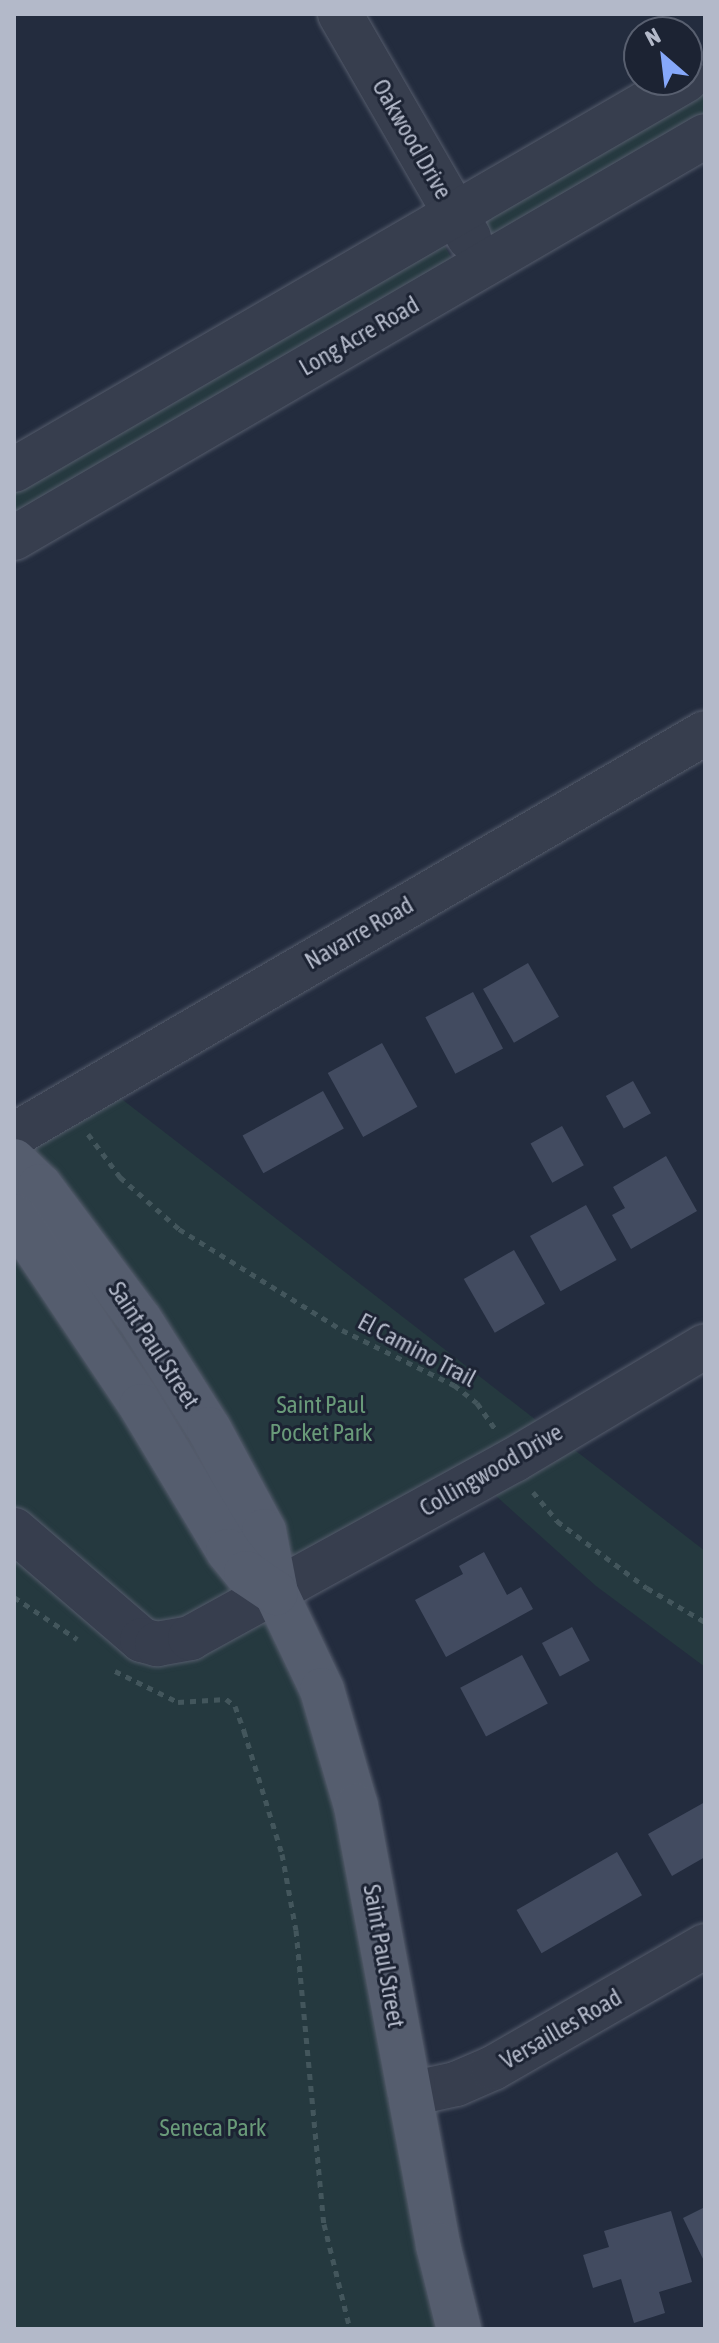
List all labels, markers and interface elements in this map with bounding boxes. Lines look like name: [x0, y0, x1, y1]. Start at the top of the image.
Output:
north arrow: [623, 16, 703, 96]
text: N: [641, 22, 665, 51]
street label: Oakwood Drive: [366, 74, 458, 204]
street label: Long Acre Road: [294, 290, 424, 382]
street label: Navarre Road: [300, 890, 418, 976]
street label: Saint Paul Street: [102, 1276, 206, 1414]
street label: El Camino Trail: [353, 1307, 481, 1393]
park label: Saint Paul Pocket Park: [270, 1391, 372, 1447]
street label: Collingwood Drive: [414, 1417, 568, 1523]
street label: Saint Paul Street: [357, 1882, 411, 2030]
street label: Versailles Road: [495, 1983, 627, 2075]
park label: Seneca Park: [160, 2114, 266, 2142]

